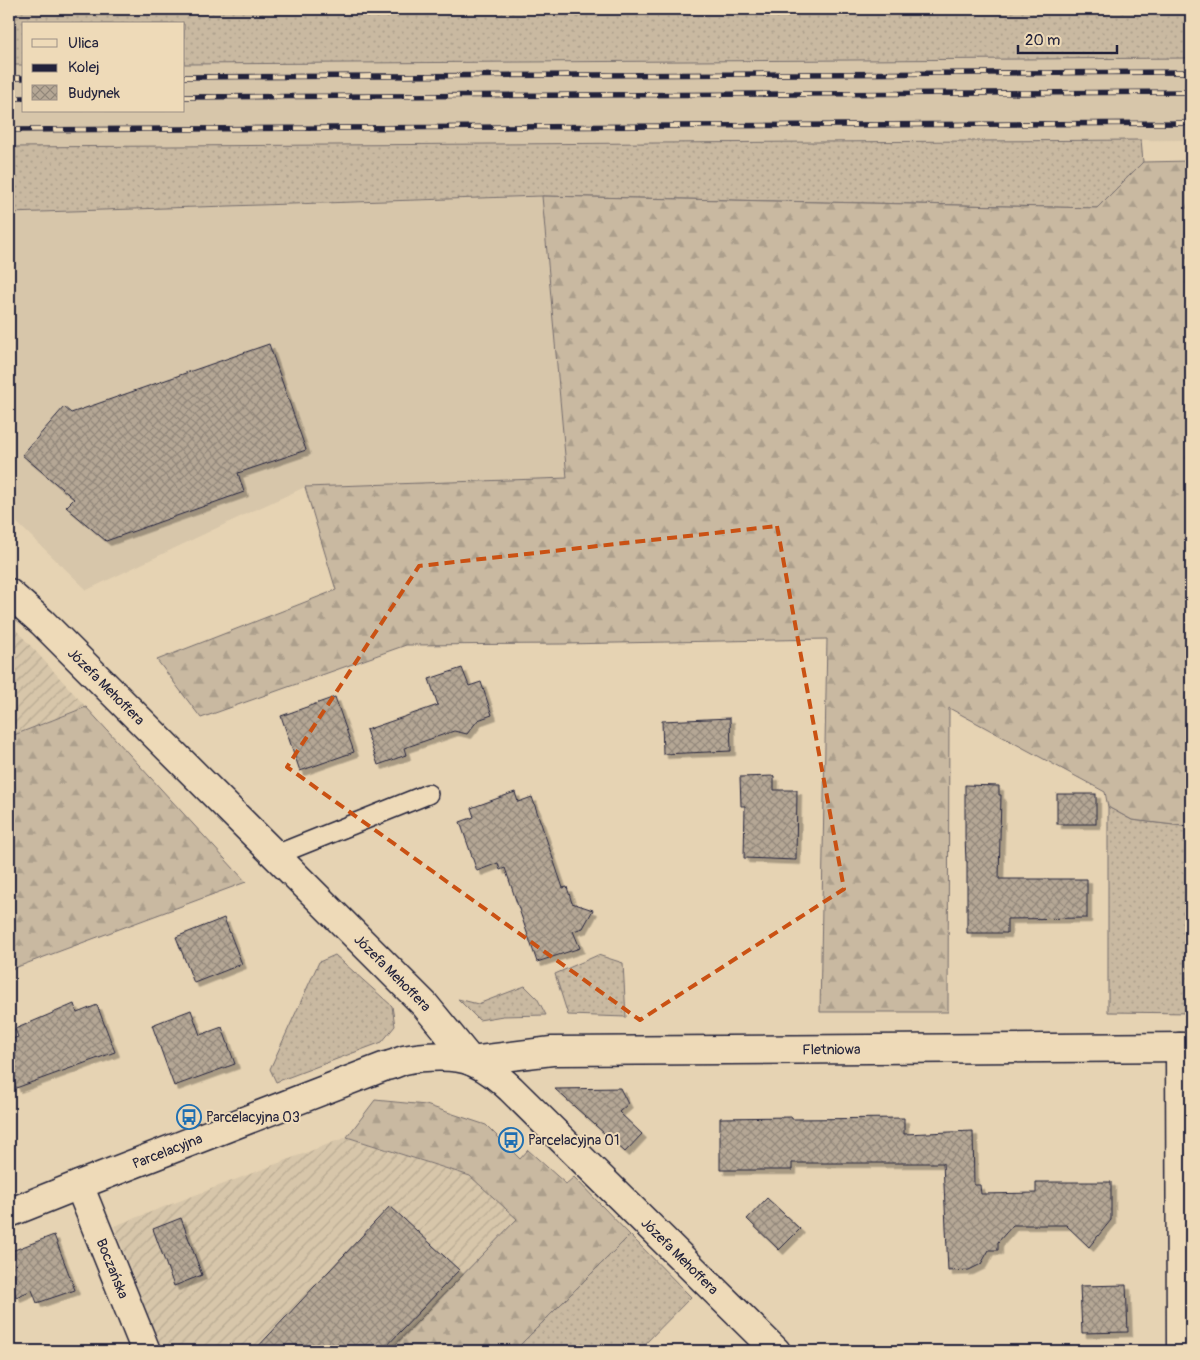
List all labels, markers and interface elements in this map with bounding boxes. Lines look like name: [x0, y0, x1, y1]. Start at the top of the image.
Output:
legend: [22, 22, 185, 112]
scale bar: [1018, 22, 1116, 54]
text: 20 m: [1025, 31, 1060, 50]
text: Ulica: [68, 34, 99, 53]
text: Kolej: [68, 58, 100, 77]
text: Budynek: [68, 84, 121, 103]
street label: Józefa Mehoffera: [64, 645, 148, 729]
street label: Józefa Mehoffera: [350, 931, 435, 1015]
street label: Fletniowa: [802, 1041, 860, 1058]
bus stop icon: Parcelacyjna 03: [176, 1104, 202, 1130]
place label: Parcelacyjna 03: [206, 1109, 300, 1126]
bus stop icon: Parcelacyjna 01: [498, 1127, 524, 1153]
street label: Parcelacyjna: [130, 1130, 205, 1172]
place label: Parcelacyjna 01: [528, 1132, 619, 1149]
street label: Józefa Mehoffera: [637, 1215, 722, 1298]
street label: Boczańska: [93, 1236, 132, 1301]

